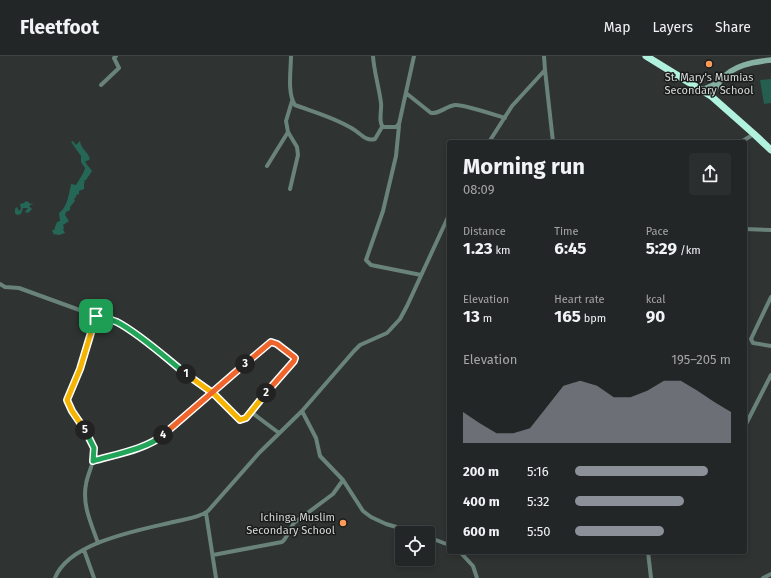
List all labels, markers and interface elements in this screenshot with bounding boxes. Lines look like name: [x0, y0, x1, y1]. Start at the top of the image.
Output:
text: Fleetfoot: [20, 16, 99, 39]
text: Map: [604, 19, 630, 36]
text: Layers: [652, 19, 693, 36]
text: Share: [715, 19, 751, 36]
marker: St. Mary's Mumias Secondary School: [704, 59, 714, 69]
place label: St. Mary's Mumias Secondary School: [665, 71, 753, 97]
text: Morning run: [463, 153, 585, 180]
button: share: [689, 153, 731, 195]
text: 08:09: [463, 182, 495, 197]
text: Distance: [463, 225, 506, 238]
text: Time: [554, 225, 579, 238]
text: Pace: [646, 225, 668, 238]
text: 1.23: [463, 238, 493, 259]
text: 6:45: [554, 238, 586, 259]
text: 5:29: [646, 238, 677, 259]
text: km: [493, 244, 511, 257]
text: /km: [677, 244, 701, 257]
text: Elevation: [463, 293, 509, 306]
text: Heart rate: [554, 293, 604, 306]
text: kcal: [646, 293, 665, 306]
pin: [79, 299, 113, 333]
icon: arrive: [85, 305, 107, 327]
text: 13: [463, 306, 480, 327]
text: 165: [554, 306, 581, 327]
text: 90: [646, 306, 665, 327]
text: m: [480, 312, 492, 325]
text: bpm: [581, 312, 606, 325]
text: Elevation: [463, 352, 517, 367]
text: 195–205 m: [671, 352, 731, 367]
pin: 3: [235, 354, 255, 374]
text: 3: [242, 357, 248, 370]
pin: 1: [176, 364, 196, 384]
text: 1: [183, 367, 189, 380]
pin: 2: [256, 383, 276, 403]
text: 2: [263, 386, 269, 399]
pin: 5: [75, 420, 95, 440]
text: 5: [82, 423, 88, 436]
pin: 4: [153, 425, 173, 445]
text: 4: [160, 428, 166, 441]
text: 200 m: [463, 464, 499, 479]
text: 5:16: [527, 464, 549, 479]
text: 400 m: [463, 494, 500, 509]
text: 5:32: [527, 494, 550, 509]
place label: Ichinga Muslim Secondary School: [246, 511, 335, 537]
marker: Ichinga Muslim Secondary School: [338, 518, 348, 528]
text: 600 m: [463, 524, 500, 539]
text: 5:50: [527, 524, 550, 539]
map controls: [395, 526, 435, 566]
button: locate: [395, 526, 435, 566]

